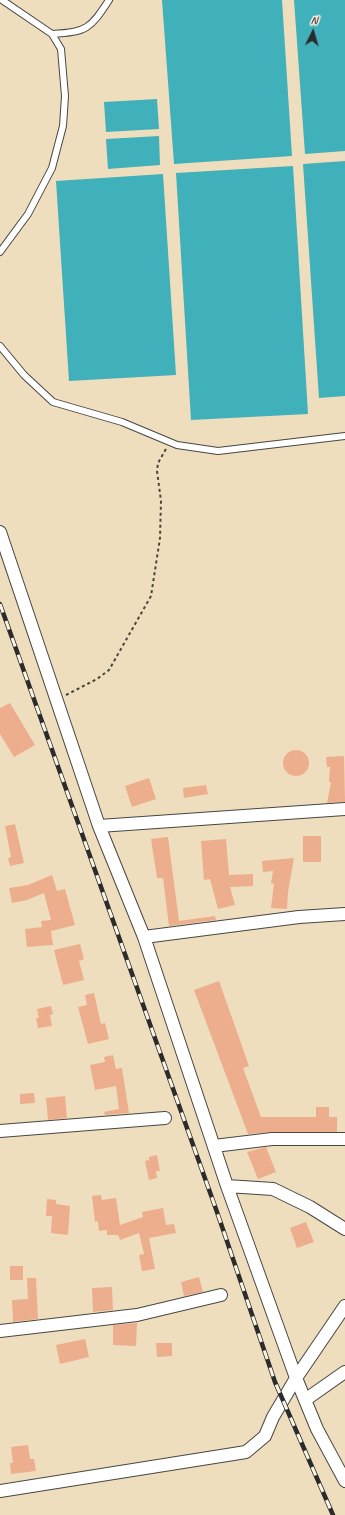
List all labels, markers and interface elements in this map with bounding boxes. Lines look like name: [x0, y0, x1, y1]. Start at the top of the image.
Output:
north arrow: [293, 12, 333, 52]
text: N: [310, 13, 318, 27]

